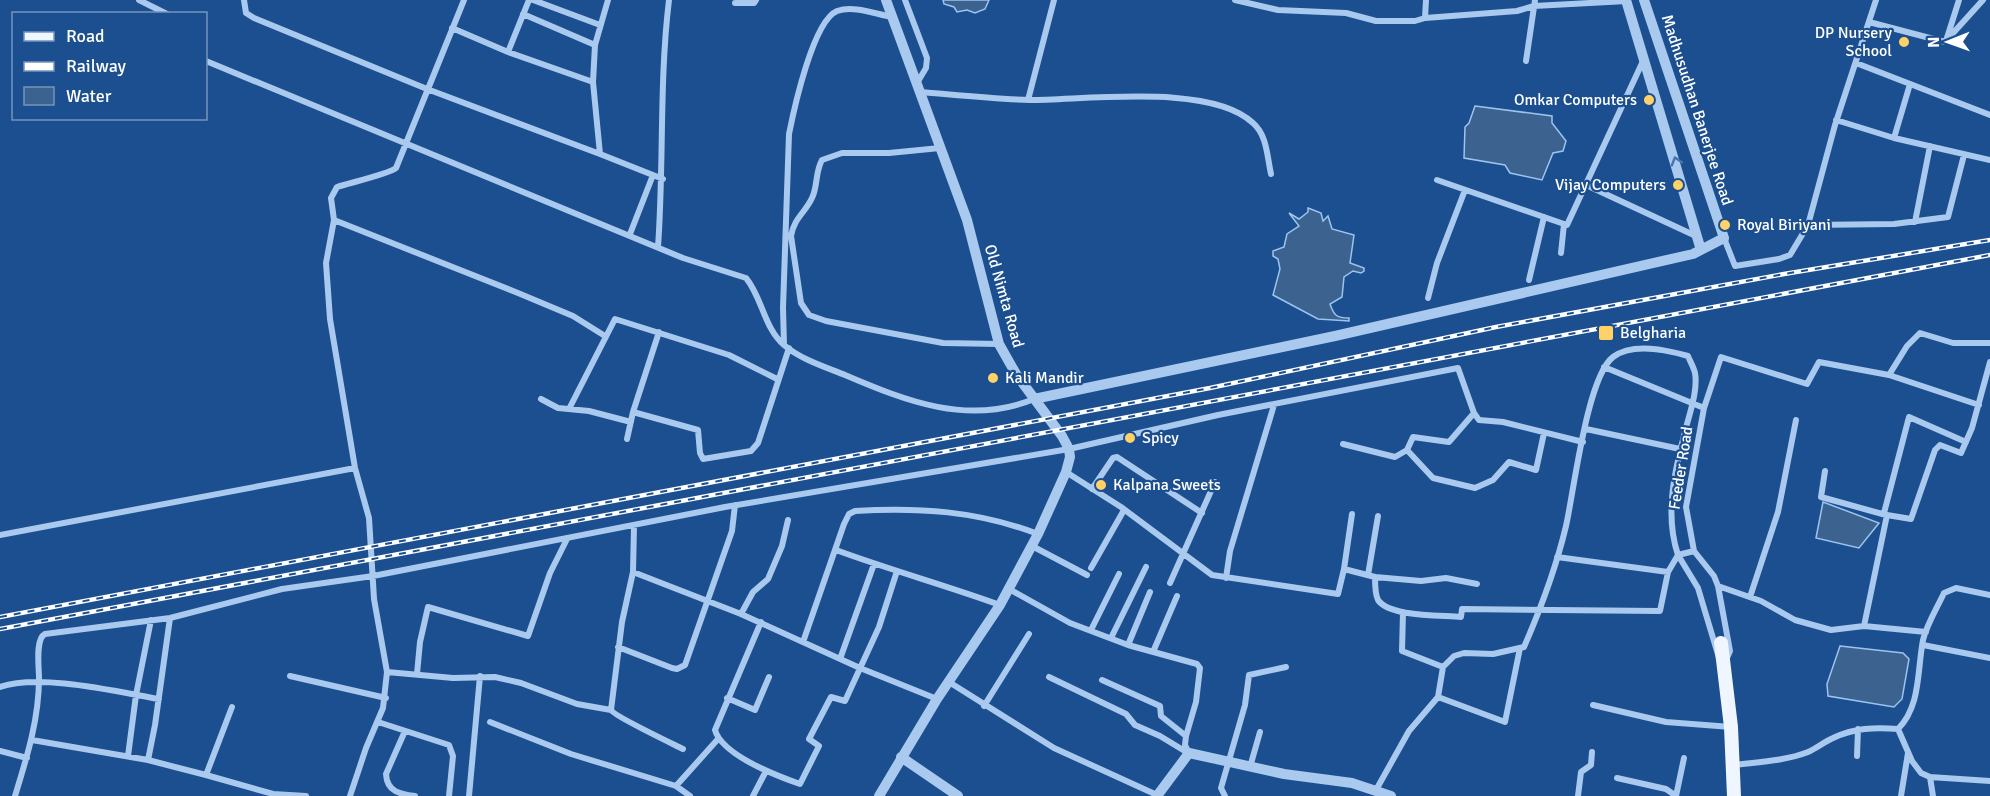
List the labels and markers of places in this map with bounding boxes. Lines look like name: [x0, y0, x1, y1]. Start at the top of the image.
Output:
place label: DP Nursery School: [1815, 23, 1893, 61]
marker: DP Nursery School: [1897, 35, 1911, 49]
place label: Omkar Computers: [1514, 90, 1637, 110]
marker: Omkar Computers: [1642, 93, 1656, 107]
place label: Vijay Computers: [1555, 175, 1666, 195]
marker: Vijay Computers: [1671, 178, 1685, 192]
place label: Royal Biriyani: [1737, 215, 1831, 235]
marker: Royal Biriyani: [1718, 218, 1732, 232]
place label: Belgharia: [1620, 323, 1686, 343]
marker: Belgharia: [1597, 324, 1615, 342]
place label: Kali Mandir: [1005, 368, 1084, 388]
marker: Kali Mandir: [986, 371, 1000, 385]
place label: Spicy: [1142, 428, 1179, 448]
marker: Spicy: [1123, 431, 1137, 445]
place label: Kalpana Sweets: [1113, 475, 1221, 495]
marker: Kalpana Sweets: [1094, 478, 1108, 492]

